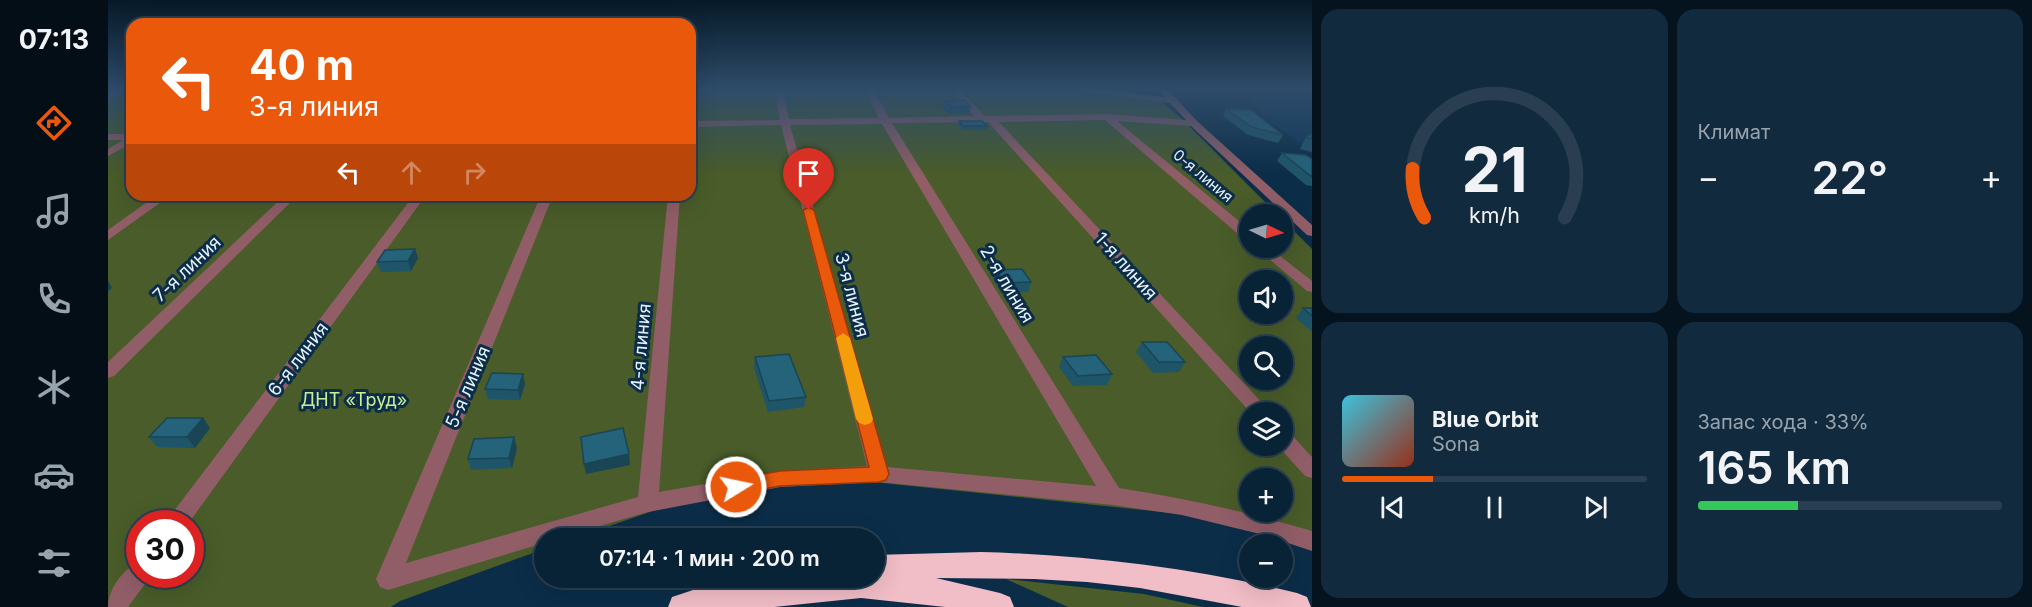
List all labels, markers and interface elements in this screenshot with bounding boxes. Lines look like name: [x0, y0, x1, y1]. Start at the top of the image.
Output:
text: 07:13: [19, 23, 89, 56]
text: 40 m: [249, 39, 354, 90]
icon: left: [150, 42, 228, 120]
text: 3-я линия: [249, 90, 379, 123]
icon: directions: [33, 102, 75, 144]
text: Климат: [1698, 120, 1770, 144]
text: 21: [1461, 132, 1527, 207]
street label: 0-я линия: [1169, 145, 1237, 206]
pin: [783, 148, 834, 210]
text: 22°: [1811, 150, 1888, 205]
icon: left: [332, 156, 365, 189]
icon: ahead: [395, 156, 428, 189]
icon: right: [458, 156, 491, 189]
icon: arrive: [792, 157, 825, 190]
text: −: [1698, 157, 1719, 197]
text: +: [1980, 157, 2002, 197]
icon: music: [33, 190, 75, 232]
text: km/h: [1469, 202, 1520, 228]
north arrow: [1239, 204, 1293, 258]
map controls: [1239, 204, 1293, 588]
street label: 1-я линия: [1091, 228, 1162, 303]
street label: 7-я линия: [149, 231, 225, 306]
street label: 2-я линия: [976, 241, 1039, 326]
street label: 3-я линия: [831, 250, 874, 339]
button: sound: [1239, 270, 1293, 324]
icon: phone: [33, 278, 75, 320]
street label: 4-я линия: [626, 303, 655, 391]
street label: 6-я линия: [263, 318, 332, 400]
button: search: [1239, 336, 1293, 390]
street label: 5-я линия: [441, 343, 494, 431]
icon: climate: [33, 366, 75, 408]
park label: ДНТ «Труд»: [301, 389, 407, 410]
button: layers: [1239, 402, 1293, 456]
text: Blue Orbit: [1432, 406, 1539, 432]
text: Запас хода · 33%: [1698, 410, 1869, 434]
text: Sona: [1432, 432, 1480, 456]
text: 165 km: [1698, 440, 1851, 495]
icon: car: [33, 454, 75, 496]
position arrow: [704, 455, 768, 519]
button: +: [1239, 468, 1293, 522]
icon: previous: [1376, 491, 1409, 524]
icon: pause: [1478, 491, 1511, 524]
icon: next: [1579, 491, 1612, 524]
speed limit sign: 30: [126, 510, 204, 588]
button: −: [1239, 534, 1293, 588]
icon: filters: [33, 542, 75, 584]
text: 07:14 · 1 мин · 200 m: [599, 545, 820, 571]

